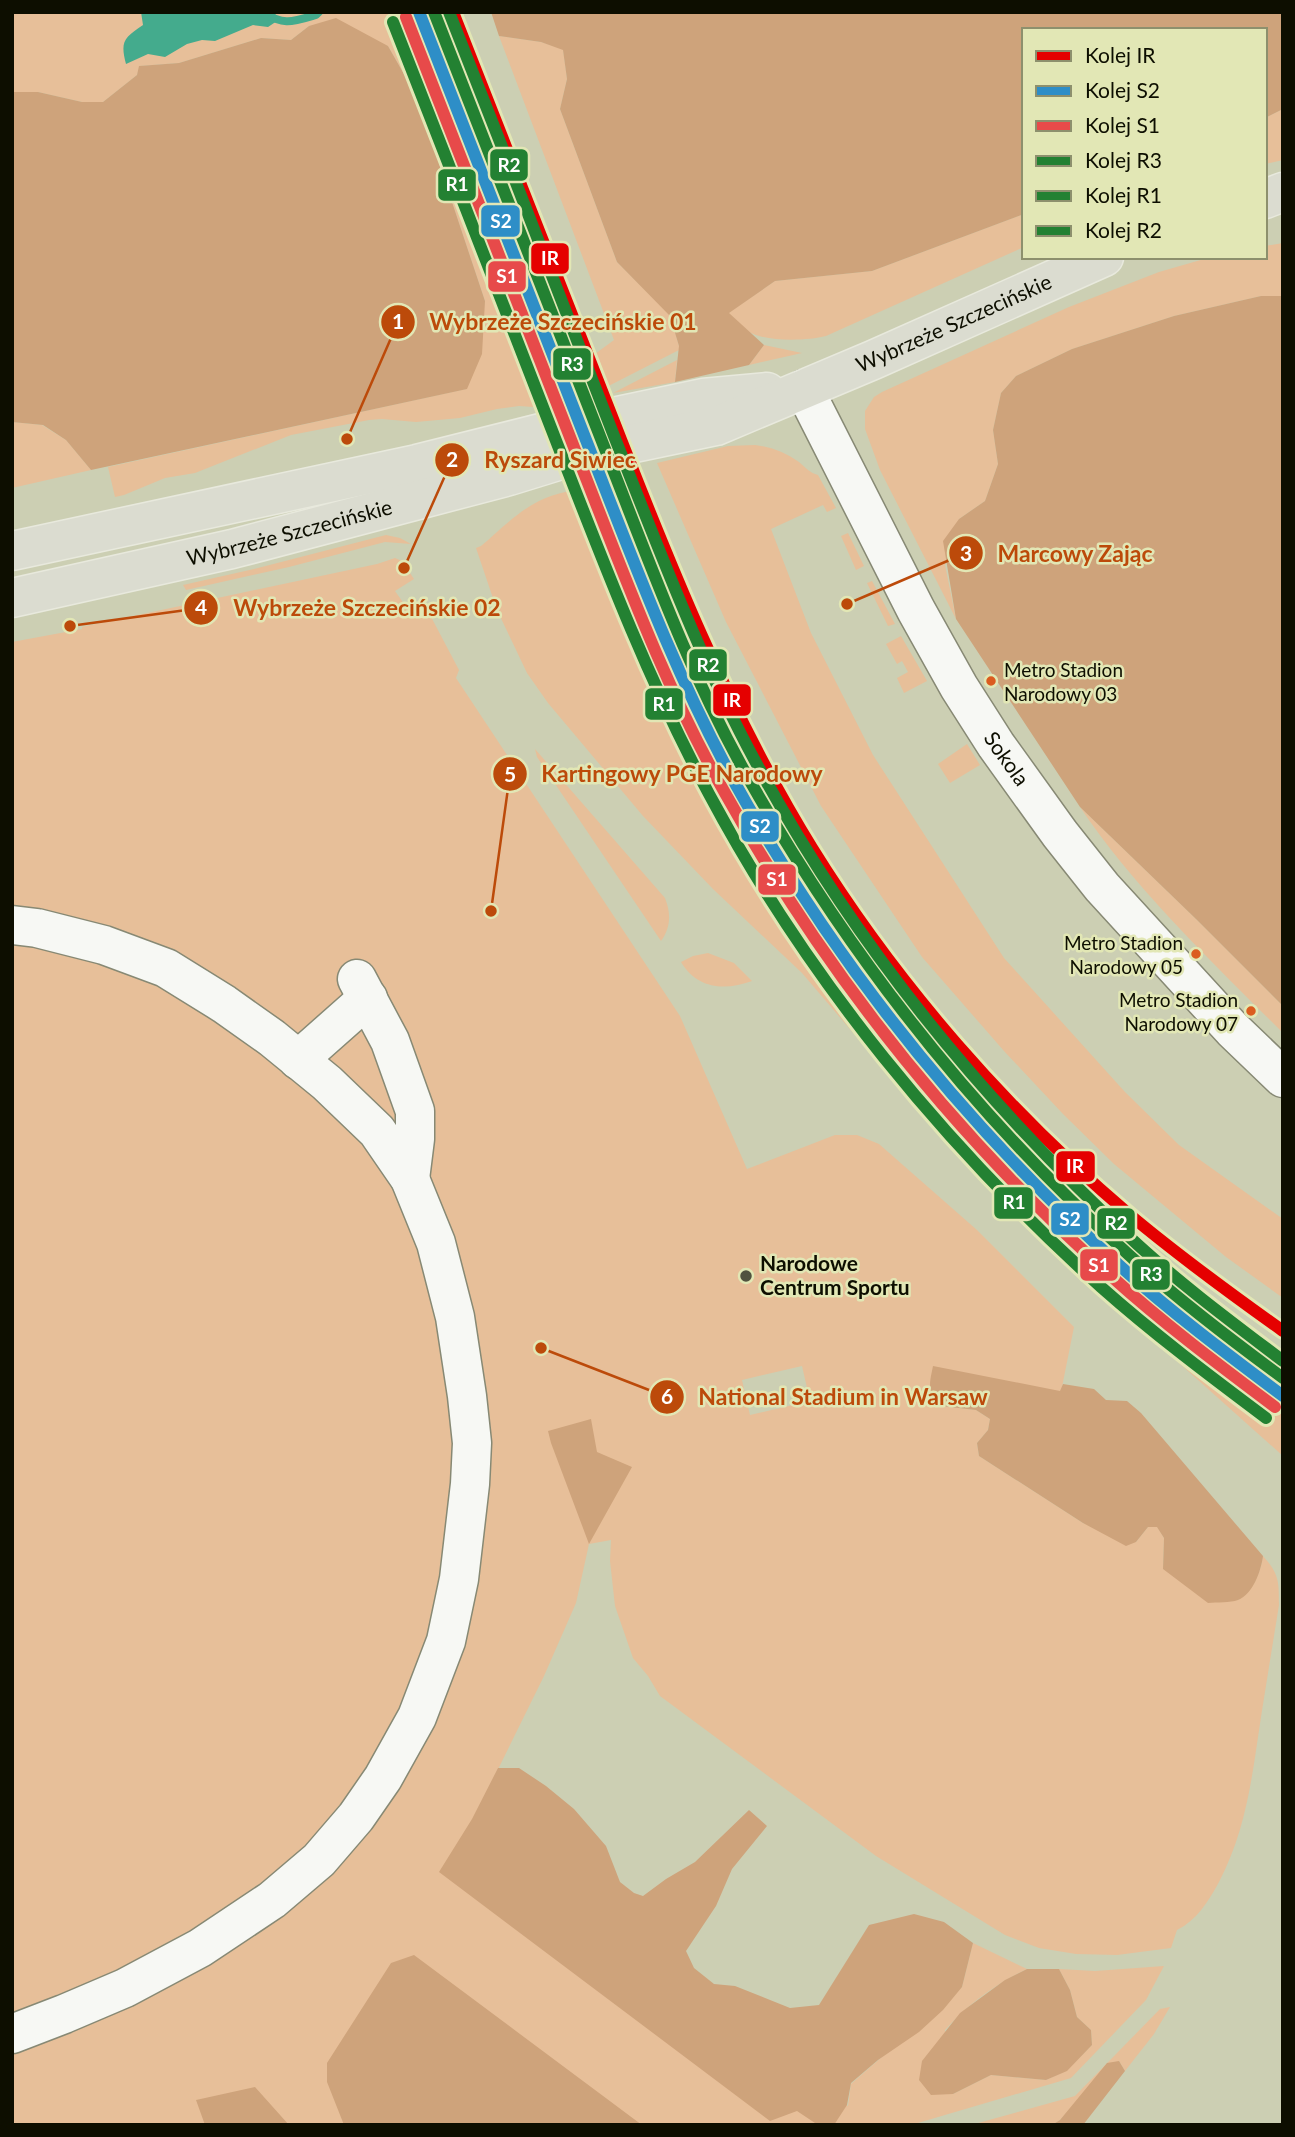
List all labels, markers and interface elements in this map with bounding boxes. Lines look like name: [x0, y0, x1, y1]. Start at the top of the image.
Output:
legend: [1022, 28, 1267, 259]
text: Kolej IR: [1085, 42, 1156, 67]
text: Kolej S2: [1085, 77, 1160, 102]
text: Kolej S1: [1085, 112, 1160, 137]
text: Kolej R3: [1085, 147, 1162, 172]
line badge: R2: [489, 148, 529, 182]
text: R2: [497, 153, 521, 176]
line badge: R1: [437, 168, 477, 202]
text: R1: [445, 172, 469, 195]
text: Kolej R1: [1085, 182, 1162, 207]
line badge: S2: [480, 204, 521, 238]
text: S2: [490, 209, 512, 232]
text: Kolej R2: [1085, 217, 1162, 242]
line badge: IR: [530, 242, 570, 275]
text: IR: [541, 246, 560, 269]
line badge: S1: [487, 260, 527, 293]
text: S1: [496, 264, 518, 287]
street label: Wybrzeże Szczecińskie: [852, 268, 1055, 377]
callout: Wybrzeże Szczecińskie 01: [381, 300, 711, 344]
text: Wybrzeże Szczecińskie 01: [429, 307, 697, 335]
text: 1: [392, 308, 404, 333]
line badge: R3: [552, 347, 592, 381]
text: R3: [560, 352, 584, 375]
callout: Ryszard Siwiec: [435, 438, 650, 482]
text: Ryszard Siwiec: [484, 445, 636, 473]
text: 2: [446, 446, 458, 471]
street label: Wybrzeże Szczecińskie: [184, 493, 395, 570]
callout: Marcowy Zając: [949, 531, 1167, 575]
text: Marcowy Zając: [997, 539, 1153, 567]
text: 3: [960, 540, 972, 565]
callout: Wybrzeże Szczecińskie 02: [184, 586, 514, 630]
text: Wybrzeże Szczecińskie 02: [233, 593, 501, 621]
text: 4: [195, 594, 207, 619]
line badge: R2: [688, 648, 728, 682]
text: R2: [696, 653, 720, 676]
place label: Metro Stadion Narodowy 03: [1004, 658, 1123, 705]
marker: Metro Stadion Narodowy 03: [984, 674, 998, 688]
line badge: IR: [712, 683, 752, 717]
line badge: R1: [644, 687, 684, 721]
text: IR: [723, 688, 742, 711]
text: R1: [652, 692, 676, 715]
street label: Sokola: [980, 726, 1035, 790]
callout: Kartingowy PGE Narodowy: [492, 752, 837, 796]
text: Kartingowy PGE Narodowy: [541, 759, 824, 787]
text: 5: [504, 761, 516, 786]
line badge: S2: [740, 810, 780, 843]
text: S2: [749, 814, 771, 837]
line badge: S1: [757, 863, 797, 896]
text: S1: [766, 867, 788, 890]
place label: Metro Stadion Narodowy 05: [1064, 931, 1183, 978]
marker: Metro Stadion Narodowy 05: [1189, 947, 1203, 961]
place label: Metro Stadion Narodowy 07: [1119, 988, 1238, 1035]
marker: Metro Stadion Narodowy 07: [1244, 1004, 1258, 1018]
line badge: IR: [1055, 1150, 1096, 1183]
text: IR: [1066, 1154, 1085, 1177]
line badge: R1: [993, 1186, 1034, 1220]
text: R1: [1002, 1190, 1026, 1213]
line badge: S2: [1050, 1202, 1090, 1236]
text: S2: [1059, 1207, 1081, 1230]
line badge: R2: [1096, 1207, 1136, 1240]
text: R2: [1104, 1211, 1128, 1234]
line badge: S1: [1079, 1248, 1119, 1282]
place label: Narodowe Centrum Sportu: [760, 1250, 910, 1299]
text: S1: [1088, 1253, 1110, 1276]
line badge: R3: [1131, 1258, 1171, 1291]
text: R3: [1139, 1262, 1163, 1285]
marker: Narodowe Centrum Sportu: [738, 1268, 754, 1284]
callout: National Stadium in Warsaw: [649, 1375, 1002, 1419]
text: National Stadium in Warsaw: [698, 1382, 988, 1410]
text: 6: [661, 1383, 673, 1408]

